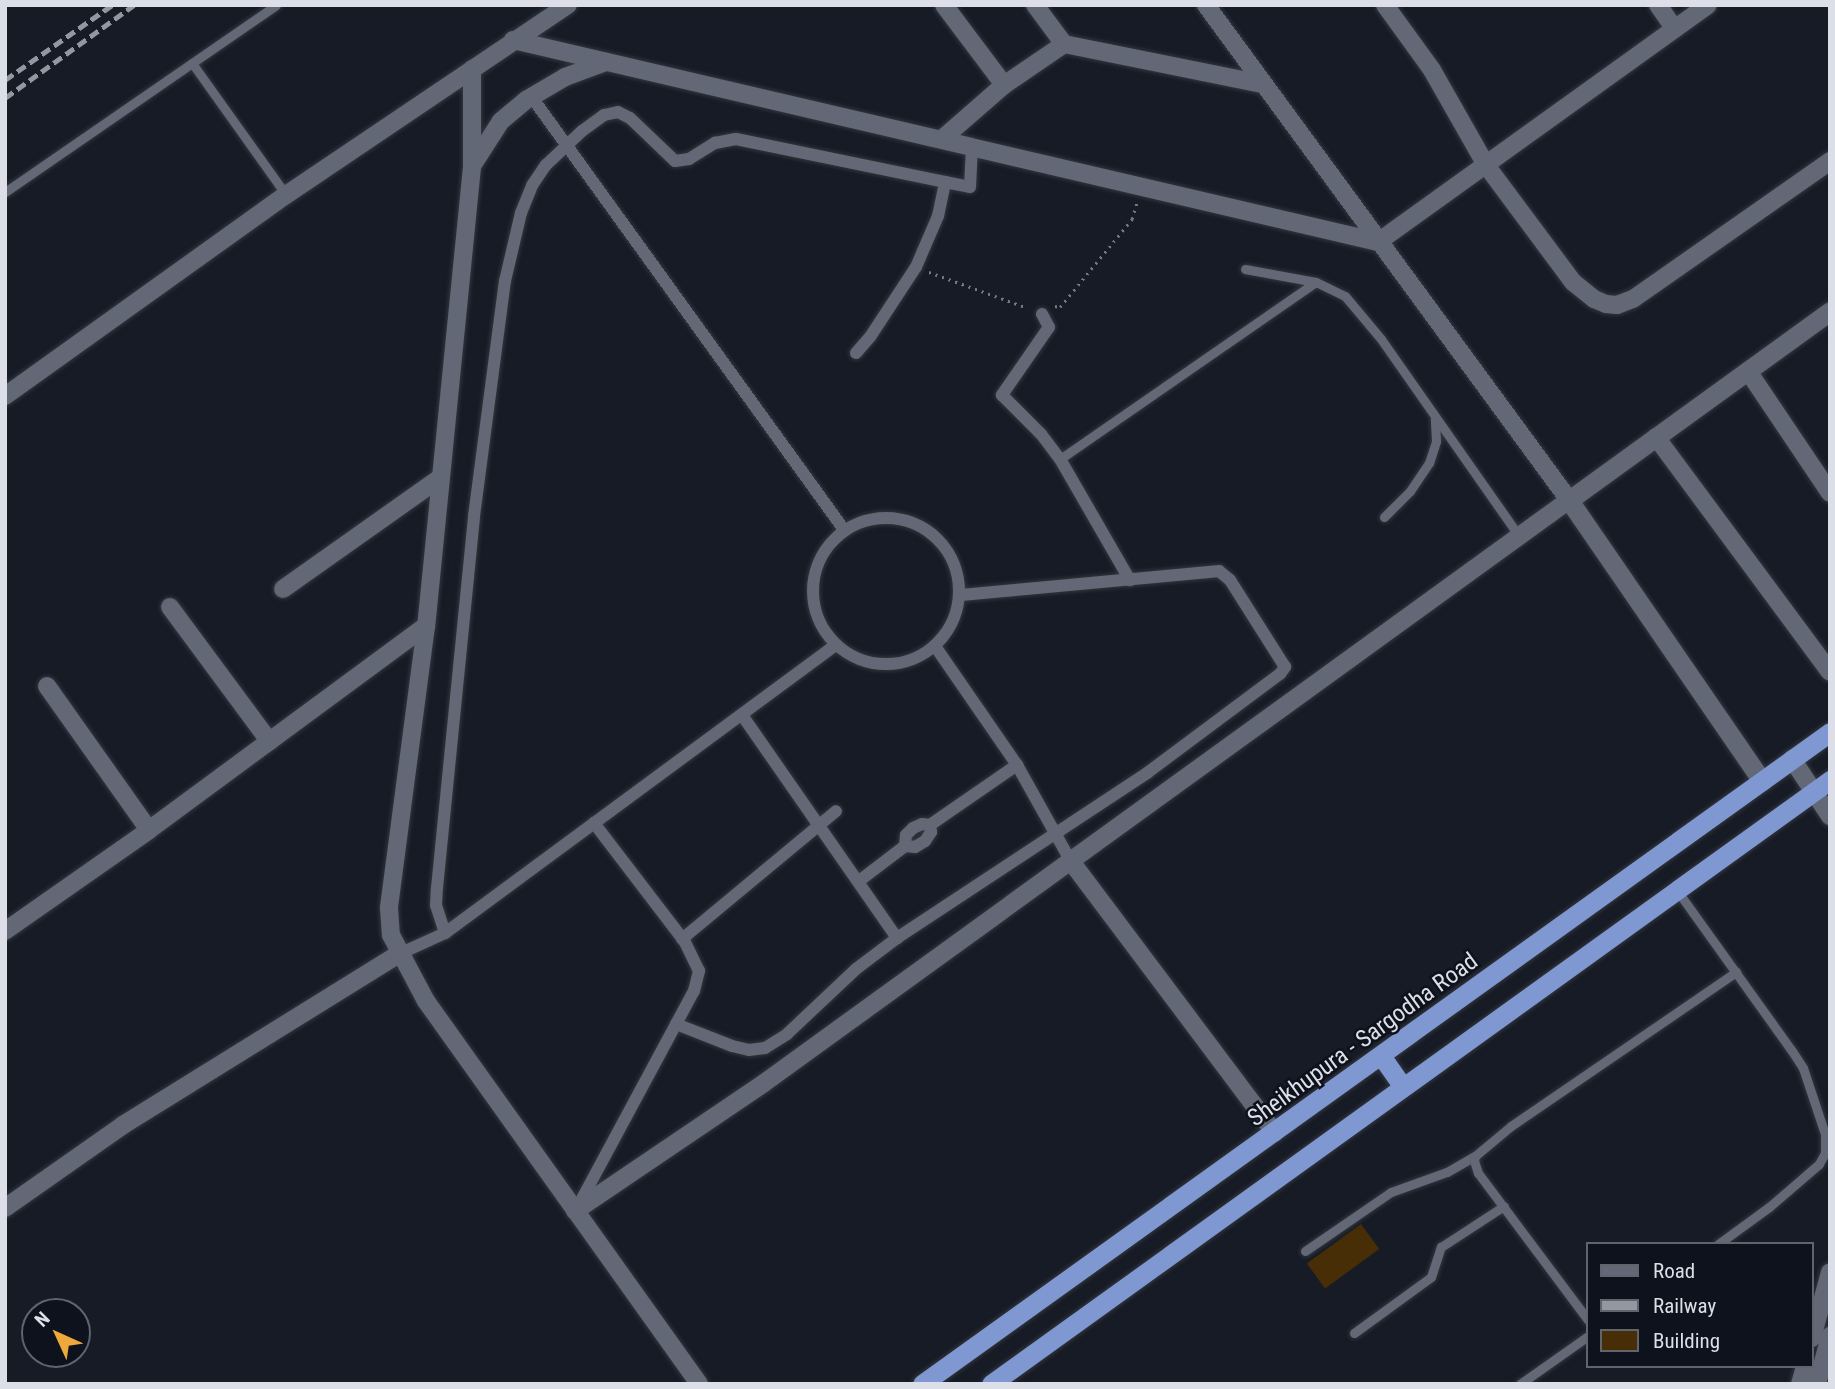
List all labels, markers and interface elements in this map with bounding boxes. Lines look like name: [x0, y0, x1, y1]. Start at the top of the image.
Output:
street label: Sheikhupura - Sargodha Road: [1242, 947, 1484, 1133]
legend: [1587, 1242, 1814, 1368]
text: Road: [1653, 1259, 1695, 1283]
text: Railway: [1653, 1294, 1716, 1318]
north arrow: [21, 1298, 91, 1368]
text: N: [30, 1307, 54, 1331]
text: Building: [1653, 1329, 1720, 1353]

